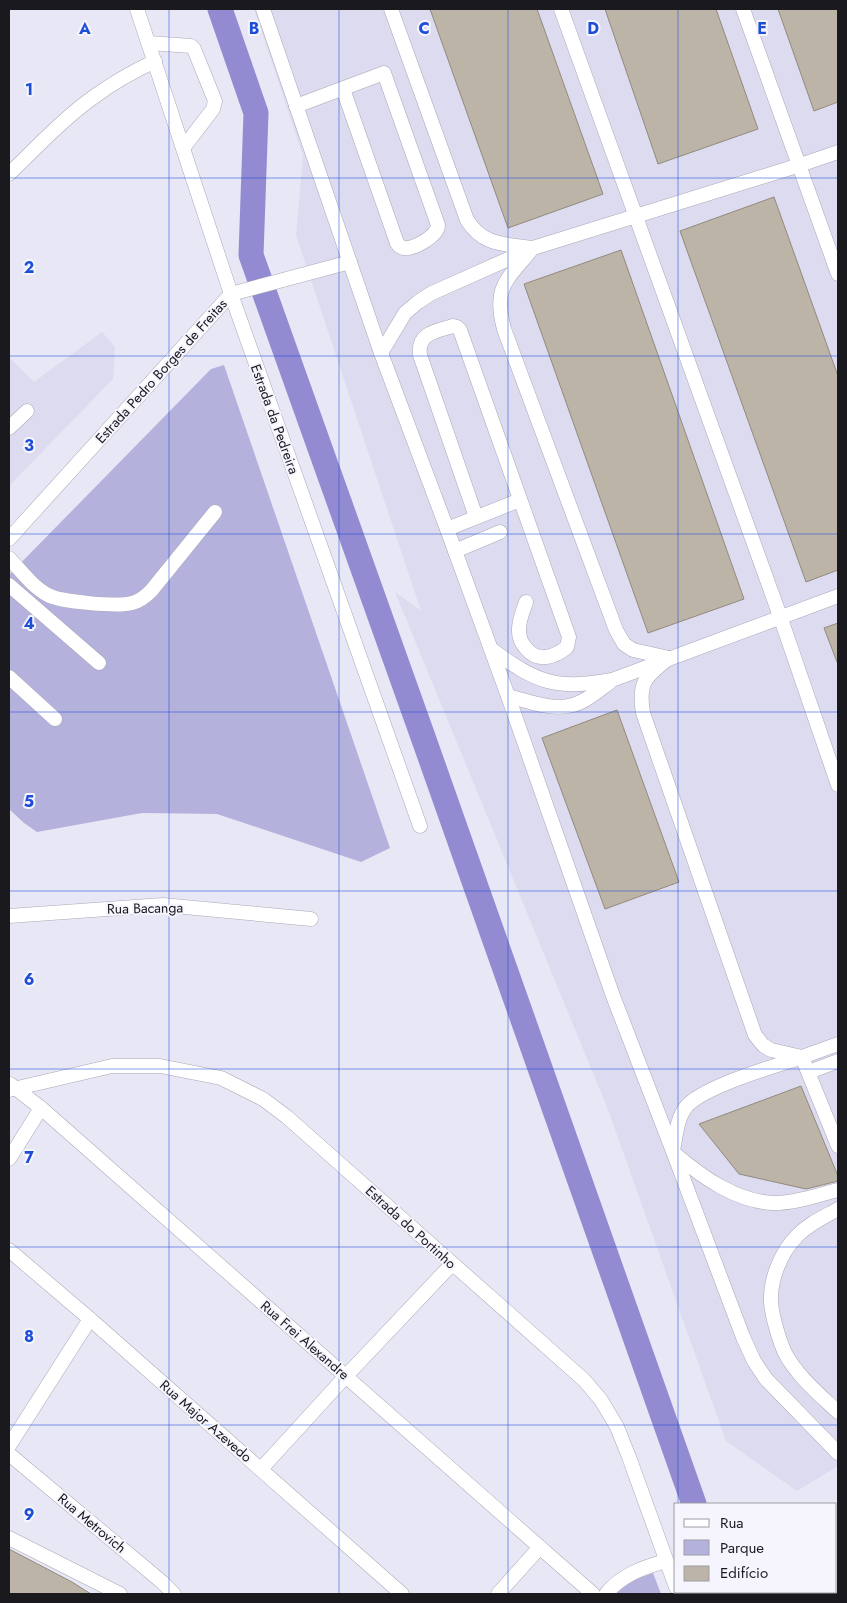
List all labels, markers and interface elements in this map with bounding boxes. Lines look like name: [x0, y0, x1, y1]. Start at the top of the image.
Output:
text: A: [78, 17, 91, 40]
text: B: [249, 17, 259, 40]
text: C: [418, 17, 430, 40]
text: D: [587, 17, 599, 40]
text: E: [757, 17, 767, 40]
text: 1: [25, 78, 33, 101]
text: 2: [24, 256, 34, 279]
street label: Estrada Pedro Borges de Freitas: [91, 294, 232, 448]
street label: Estrada da Pedreira: [246, 361, 304, 477]
text: 3: [24, 434, 34, 457]
text: 4: [23, 612, 35, 635]
text: 5: [24, 790, 34, 813]
street label: Rua Bacanga: [107, 897, 183, 919]
text: 6: [24, 968, 34, 991]
text: 7: [24, 1146, 34, 1169]
street label: Estrada do Portinho: [361, 1181, 461, 1273]
street label: Rua Frei Alexandre: [256, 1296, 354, 1384]
text: 8: [24, 1325, 34, 1348]
street label: Rua Major Azevedo: [156, 1375, 257, 1467]
street label: Rua Metrovich: [53, 1488, 131, 1558]
text: 9: [24, 1503, 34, 1526]
legend: [674, 1503, 837, 1593]
text: Rua: [720, 1512, 744, 1534]
text: Parque: [720, 1537, 764, 1559]
text: Edifício: [720, 1562, 768, 1584]

